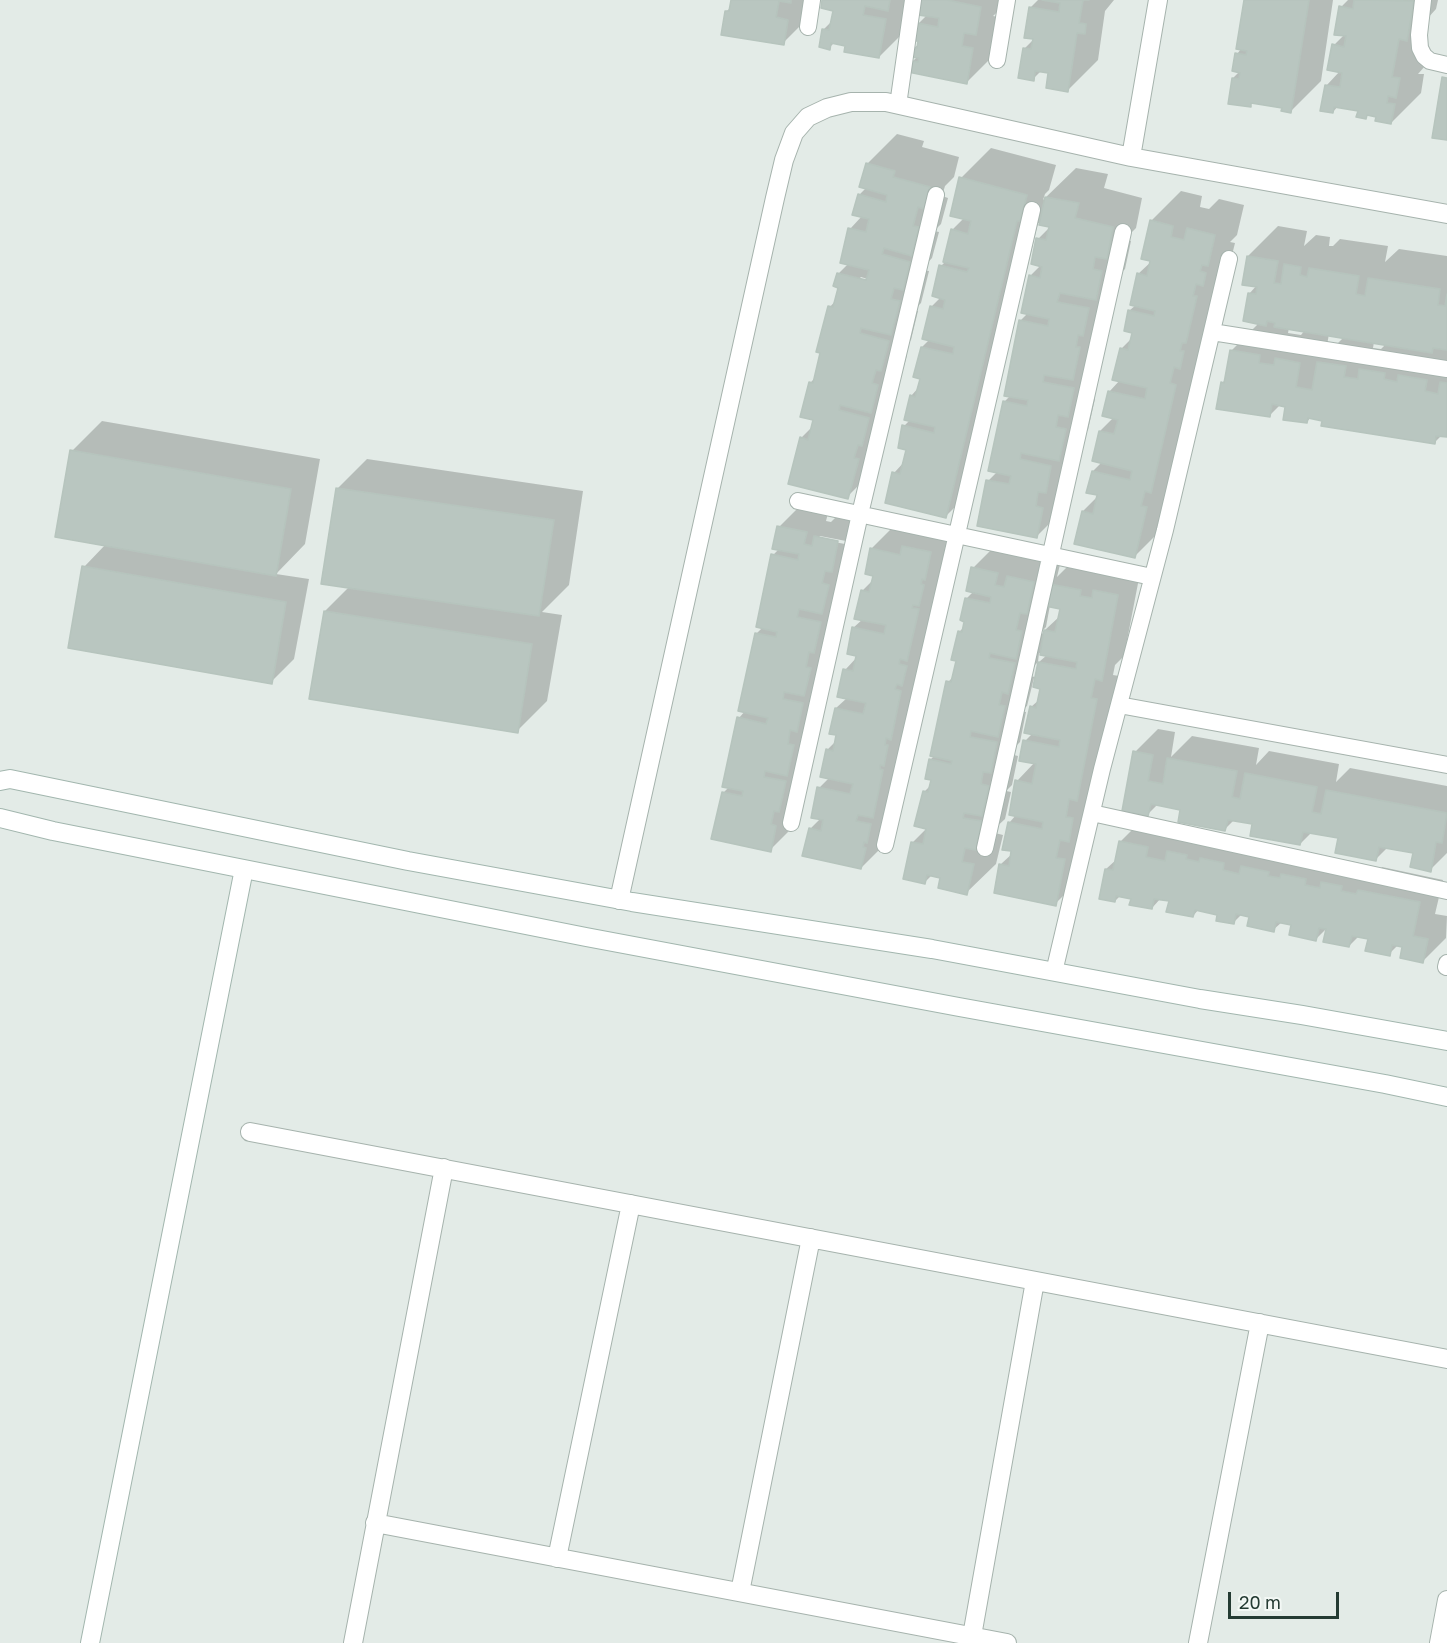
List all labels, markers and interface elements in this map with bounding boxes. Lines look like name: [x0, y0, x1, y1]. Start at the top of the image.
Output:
scale bar: [1231, 1580, 1342, 1618]
text: 20 m: [1239, 1591, 1281, 1613]

